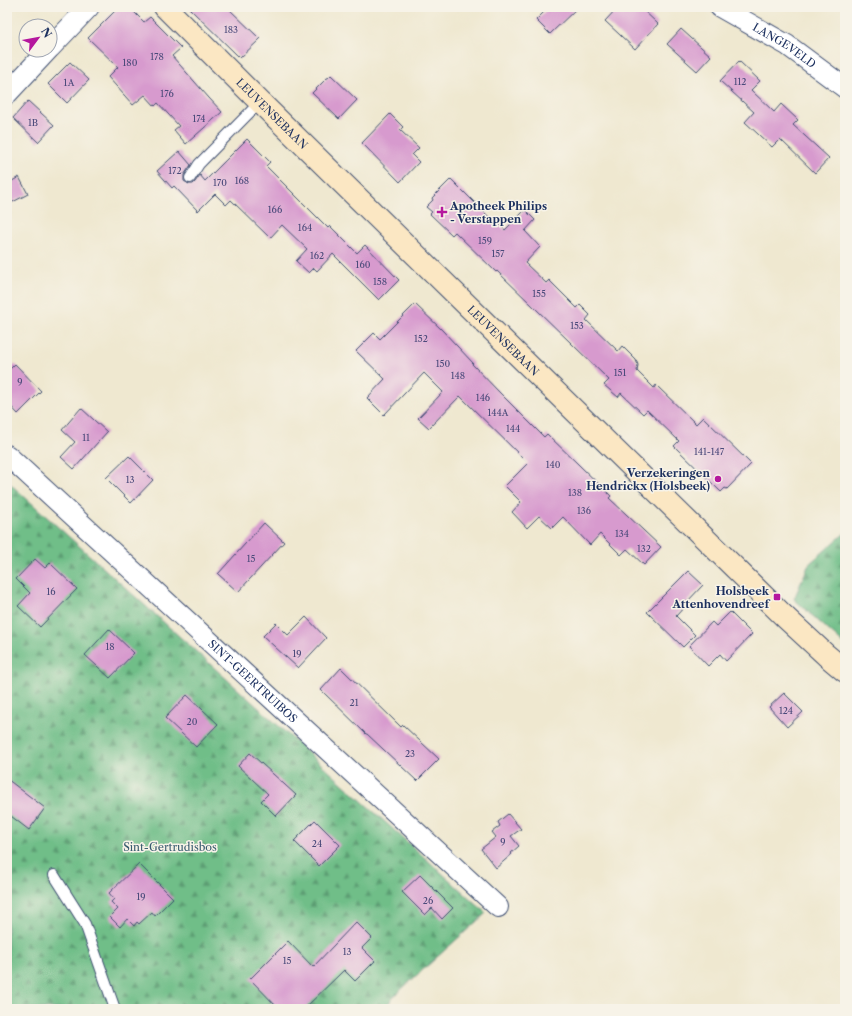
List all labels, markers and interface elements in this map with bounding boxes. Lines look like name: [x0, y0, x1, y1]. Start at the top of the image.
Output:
north arrow: [18, 18, 58, 58]
street label: LANGEVELD: [750, 20, 819, 71]
house number: 183: [224, 24, 238, 35]
text: N: [38, 25, 55, 41]
house number: 178: [150, 51, 164, 62]
house number: 180: [123, 57, 138, 68]
street label: LEUVENSEBAAN: [233, 75, 311, 152]
house number: 112: [734, 76, 746, 87]
house number: 1A: [64, 77, 75, 88]
house number: 176: [160, 88, 174, 99]
house number: 174: [192, 113, 206, 124]
house number: 1B: [28, 117, 38, 128]
house number: 172: [168, 165, 182, 176]
house number: 168: [235, 175, 249, 186]
house number: 170: [213, 177, 227, 188]
place label: Apotheek Philips - Verstappen: [449, 199, 547, 226]
house number: 166: [268, 204, 282, 215]
marker: Apotheek Philips - Verstappen: [437, 207, 447, 217]
house number: 164: [298, 222, 312, 233]
house number: 159: [478, 235, 492, 246]
house number: 157: [491, 248, 505, 259]
house number: 162: [310, 250, 324, 261]
house number: 160: [356, 259, 371, 270]
house number: 158: [373, 276, 387, 287]
house number: 155: [532, 288, 546, 299]
street label: LEUVENSEBAAN: [464, 302, 542, 379]
house number: 153: [570, 320, 584, 331]
house number: 152: [414, 333, 428, 344]
house number: 150: [436, 358, 450, 369]
house number: 151: [614, 367, 626, 378]
house number: 148: [451, 370, 465, 381]
house number: 9: [17, 376, 23, 387]
house number: 146: [476, 392, 490, 403]
house number: 144A: [488, 407, 509, 418]
house number: 144: [506, 423, 520, 434]
house number: 11: [82, 432, 90, 443]
house number: 141-147: [694, 446, 725, 457]
house number: 140: [546, 459, 561, 470]
place label: Verzekeringen Hendrickx (Holsbeek): [586, 466, 711, 493]
house number: 13: [126, 474, 134, 485]
marker: Verzekeringen Hendrickx (Holsbeek): [713, 474, 723, 484]
house number: 138: [568, 487, 582, 498]
house number: 136: [577, 505, 591, 516]
house number: 134: [615, 528, 629, 539]
house number: 132: [637, 543, 651, 554]
house number: 15: [247, 553, 255, 564]
place label: Holsbeek Attenhovendreef: [671, 584, 770, 611]
house number: 16: [46, 586, 56, 597]
marker: Holsbeek Attenhovendreef: [772, 592, 782, 602]
street label: SINT-GEERTRUIBOS: [205, 637, 300, 726]
house number: 18: [105, 641, 115, 652]
house number: 19: [292, 648, 302, 659]
house number: 21: [350, 697, 359, 708]
house number: 124: [779, 705, 793, 716]
house number: 20: [187, 716, 198, 727]
house number: 23: [405, 748, 415, 759]
house number: 9: [500, 836, 506, 847]
house number: 24: [312, 838, 322, 849]
park label: Sint-Gertrudisbos: [123, 840, 217, 854]
house number: 19: [136, 891, 146, 902]
house number: 26: [423, 895, 433, 906]
house number: 13: [343, 946, 351, 957]
house number: 15: [283, 955, 291, 966]

